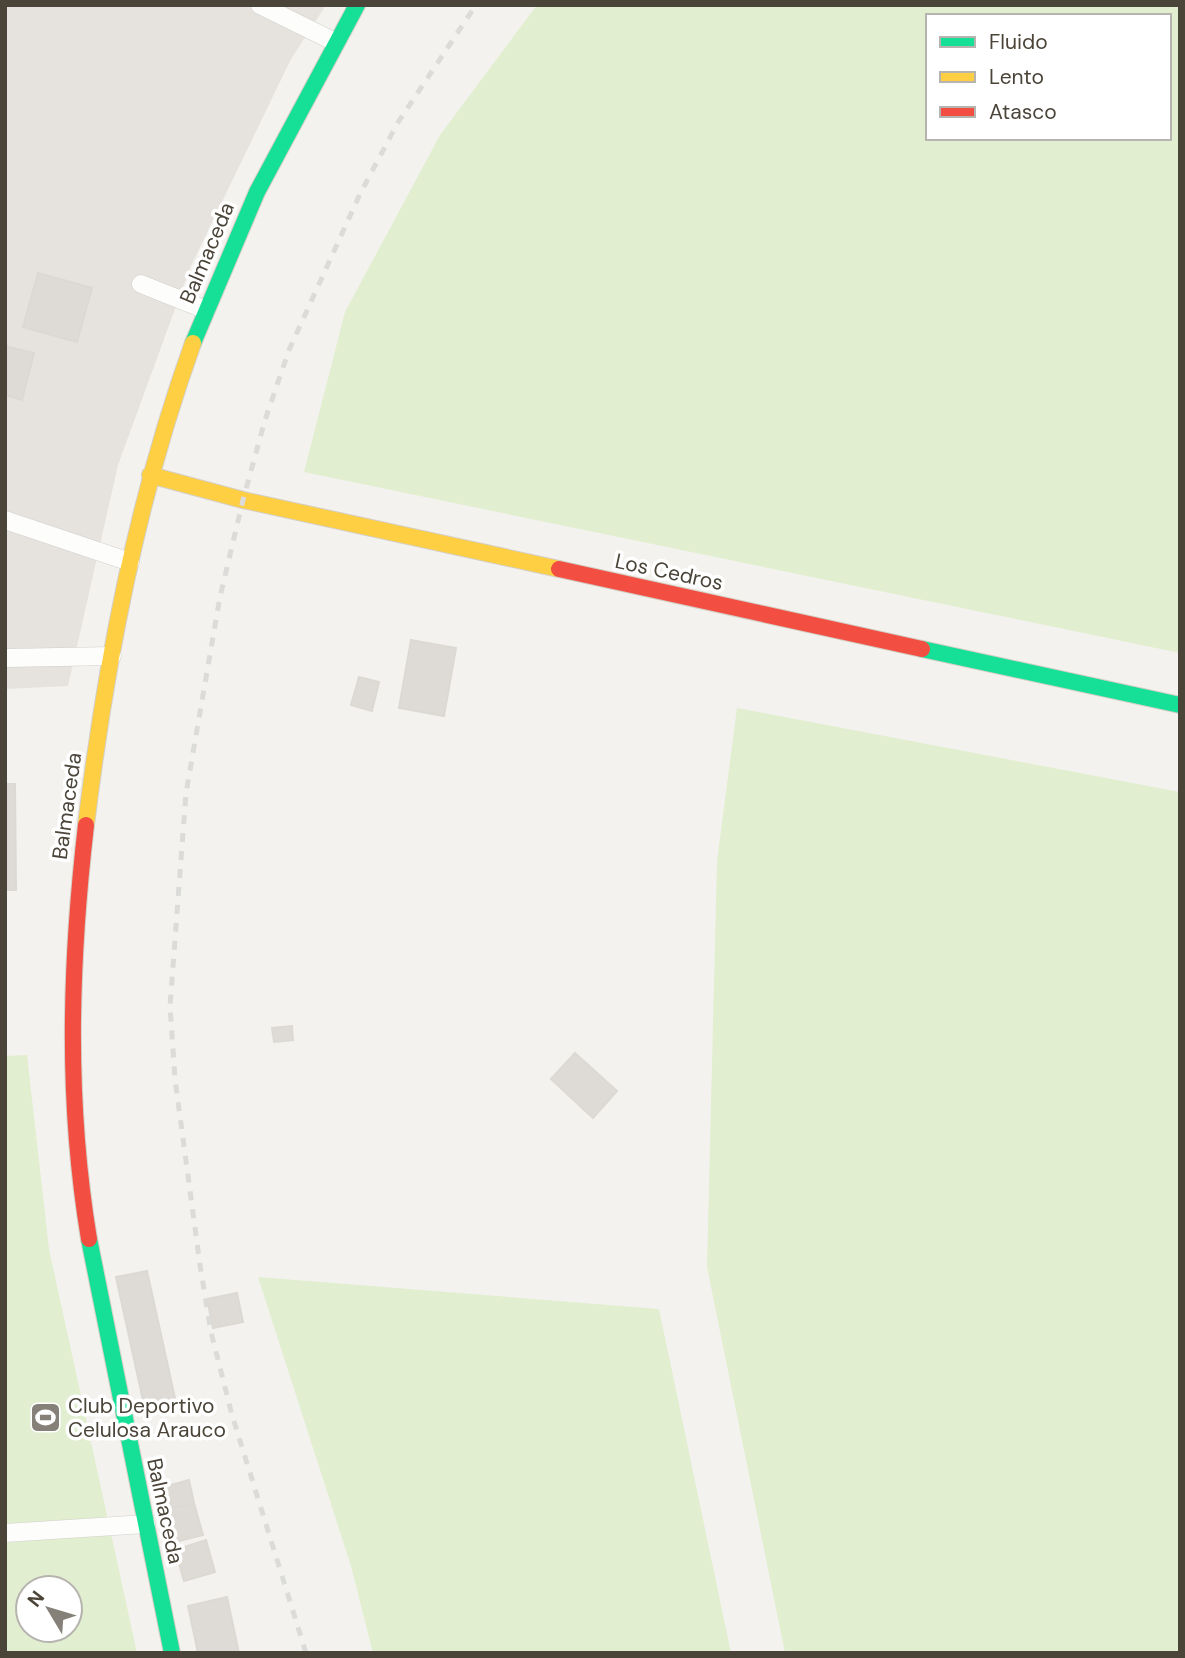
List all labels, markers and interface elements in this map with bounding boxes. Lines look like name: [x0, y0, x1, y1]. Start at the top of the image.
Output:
legend: [926, 14, 1171, 140]
text: Fluido: [989, 28, 1048, 56]
text: Lento: [989, 63, 1044, 91]
text: Atasco: [989, 98, 1057, 126]
street label: Balmaceda: [173, 198, 241, 308]
street label: Los Cedros: [612, 547, 726, 597]
street label: Balmaceda: [46, 751, 88, 861]
place label: Club Deportivo Celulosa Arauco: [68, 1392, 226, 1444]
sports icon: Club Deportivo Celulosa Arauco: [28, 1401, 62, 1435]
street label: Balmaceda: [140, 1456, 190, 1566]
north arrow: [14, 1574, 84, 1644]
text: N: [22, 1586, 50, 1612]

